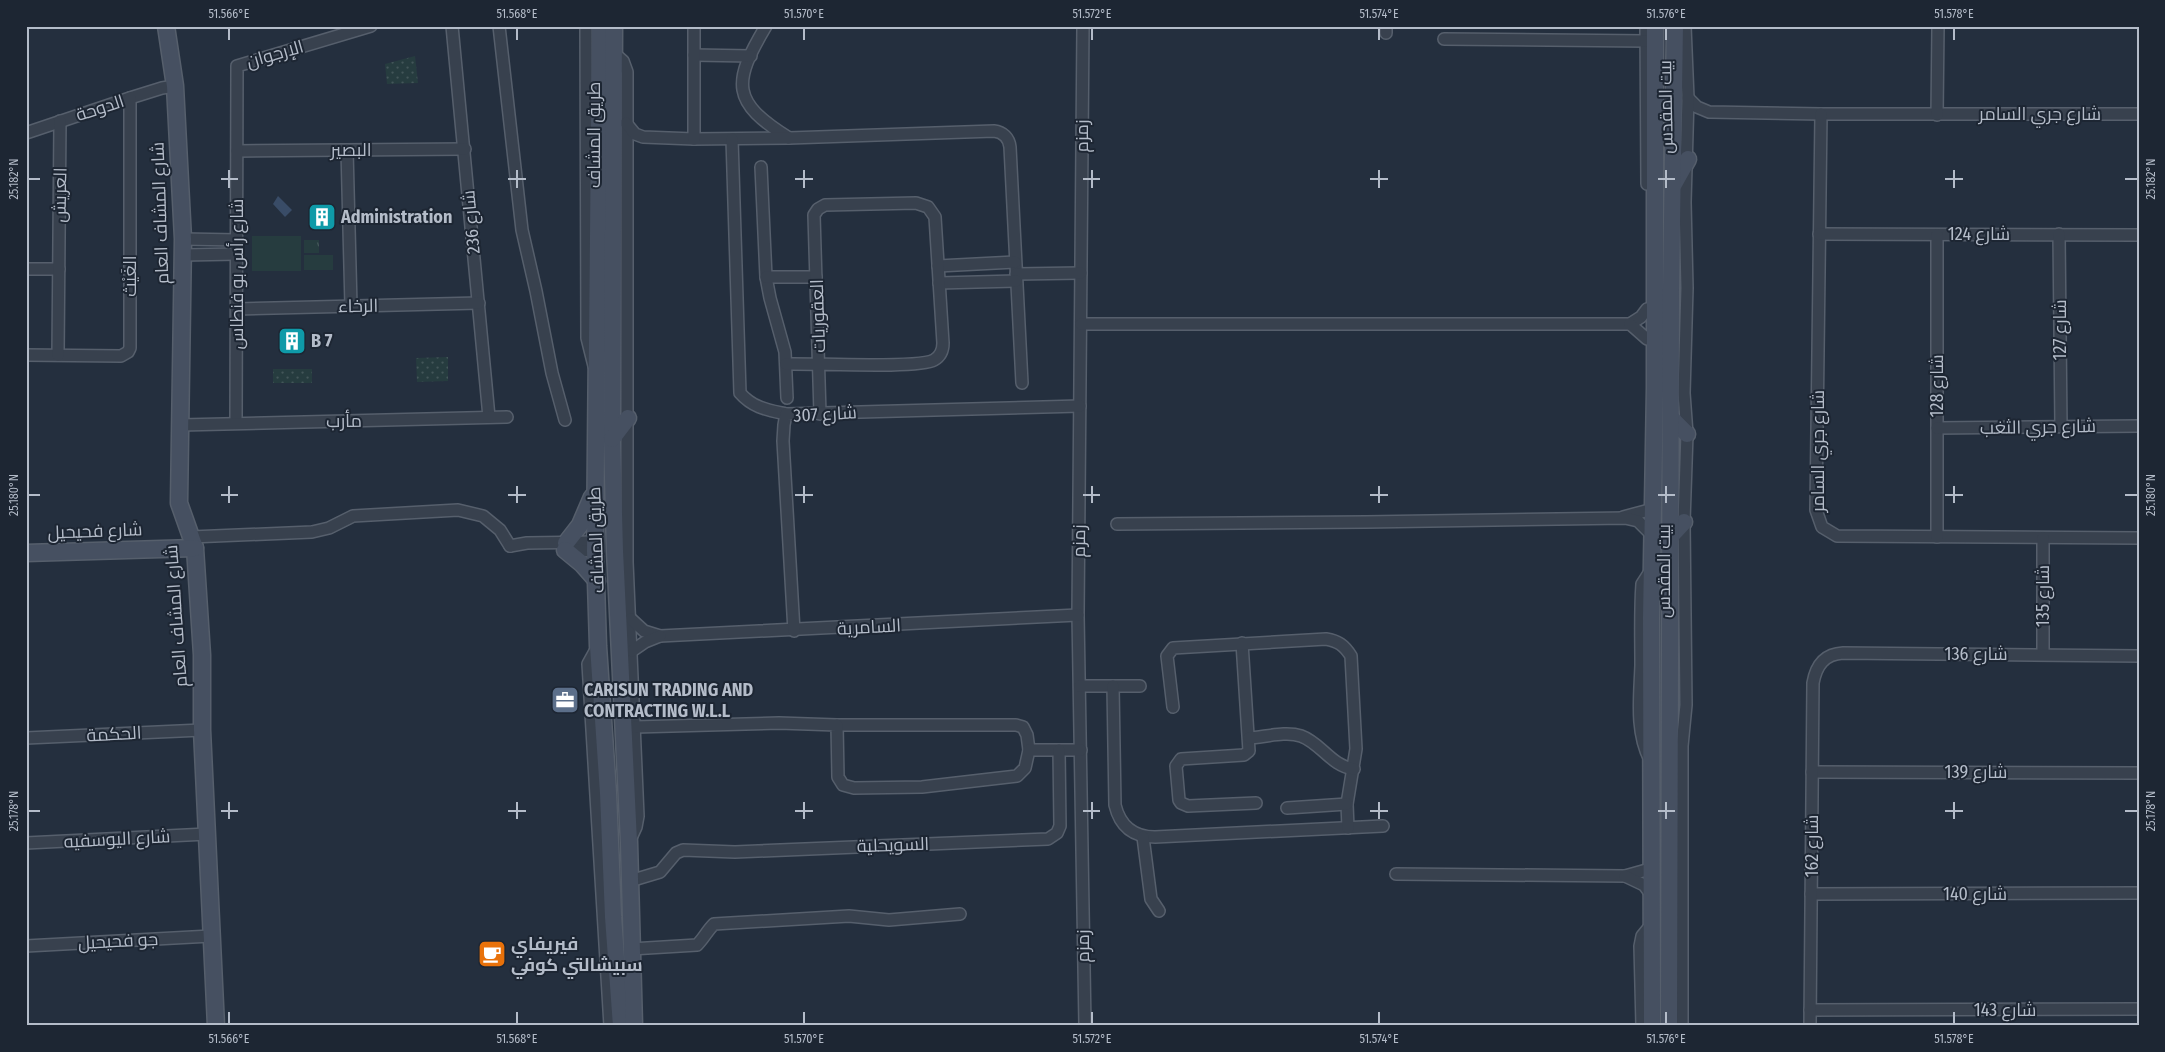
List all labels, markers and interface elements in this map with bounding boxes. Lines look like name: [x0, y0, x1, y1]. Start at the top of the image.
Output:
text: 51.566°E: [209, 7, 250, 21]
text: 51.568°E: [497, 7, 538, 21]
text: 51.570°E: [784, 7, 824, 21]
text: 51.572°E: [1073, 7, 1112, 21]
text: 51.574°E: [1359, 7, 1399, 21]
text: 51.576°E: [1646, 7, 1686, 21]
text: 51.578°E: [1934, 7, 1974, 21]
street label: الإرجوان: [244, 35, 306, 73]
street label: بيت المقدس: [1654, 60, 1678, 154]
street label: طريق المشاف: [583, 82, 606, 188]
street label: الدوحة: [73, 90, 127, 126]
street label: شارع جري السامر: [1978, 103, 2101, 128]
street label: زمزم: [1071, 120, 1094, 152]
street label: البصير: [329, 139, 372, 161]
street label: شارع المشاف العام: [147, 141, 174, 285]
text: 25.182°N: [7, 159, 21, 199]
text: 25.182°N: [2144, 159, 2158, 199]
street label: العريش: [49, 167, 71, 223]
street label: شارع 236: [457, 189, 486, 255]
street label: شارع رأس بو فنطاس: [226, 199, 249, 349]
building icon: Administration: [307, 202, 337, 232]
place label: Administration: [340, 206, 452, 228]
street label: شارع 124: [1948, 223, 2010, 246]
street label: الغَيْث: [119, 255, 141, 297]
street label: العقوريات: [806, 279, 830, 353]
street label: الرخاء: [338, 295, 378, 317]
street label: شارع 127: [2049, 299, 2072, 361]
building icon: B 7: [277, 326, 307, 356]
place label: B 7: [311, 330, 333, 352]
street label: شارع 128: [1926, 354, 1949, 418]
street label: شارع جري السامر: [1807, 390, 1832, 513]
street label: شارع 307: [793, 401, 857, 428]
street label: مأرب: [326, 410, 362, 432]
street label: شارع جري الثغب: [1980, 415, 2096, 442]
text: 25.180°N: [7, 474, 21, 516]
text: 25.180°N: [2144, 474, 2158, 516]
street label: طريق المشاف: [583, 486, 610, 594]
street label: شارع فحيحيل: [47, 518, 143, 545]
street label: زمزم: [1068, 524, 1091, 558]
street label: بيت المقدس: [1653, 524, 1675, 618]
street label: شارع المشاف العام: [160, 544, 193, 688]
street label: شارع 135: [2032, 565, 2055, 627]
street label: السامرية: [836, 614, 902, 640]
street label: شارع 136: [1944, 643, 2008, 666]
place label: CARISUN TRADING AND CONTRACTING W.L.L: [584, 679, 754, 722]
office icon: CARISUN TRADING AND CONTRACTING W.L.L: [550, 685, 580, 715]
street label: الحكمة: [86, 722, 142, 746]
street label: شارع 139: [1945, 761, 2007, 784]
text: 25.178°N: [7, 791, 21, 831]
text: 25.178°N: [2144, 791, 2158, 831]
street label: شارع 162: [1801, 815, 1824, 877]
street label: شارع اليوسفيه: [63, 825, 171, 854]
street label: السويحلية: [856, 833, 930, 857]
street label: شارع 140: [1943, 883, 2007, 906]
street label: جو فحيحيل: [77, 928, 159, 954]
street label: زمزم: [1072, 930, 1095, 962]
place label: فيريفاي سبيشالتي كوفي: [511, 933, 643, 980]
cafe icon: فيريفاي سبيشالتي كوفي: [477, 939, 507, 969]
street label: شارع 143: [1974, 999, 2036, 1022]
text: 51.566°E: [209, 1032, 250, 1046]
text: 51.568°E: [497, 1032, 538, 1046]
text: 51.570°E: [784, 1032, 824, 1046]
text: 51.572°E: [1073, 1032, 1112, 1046]
text: 51.574°E: [1359, 1032, 1399, 1046]
text: 51.576°E: [1646, 1032, 1686, 1046]
text: 51.578°E: [1934, 1032, 1974, 1046]

